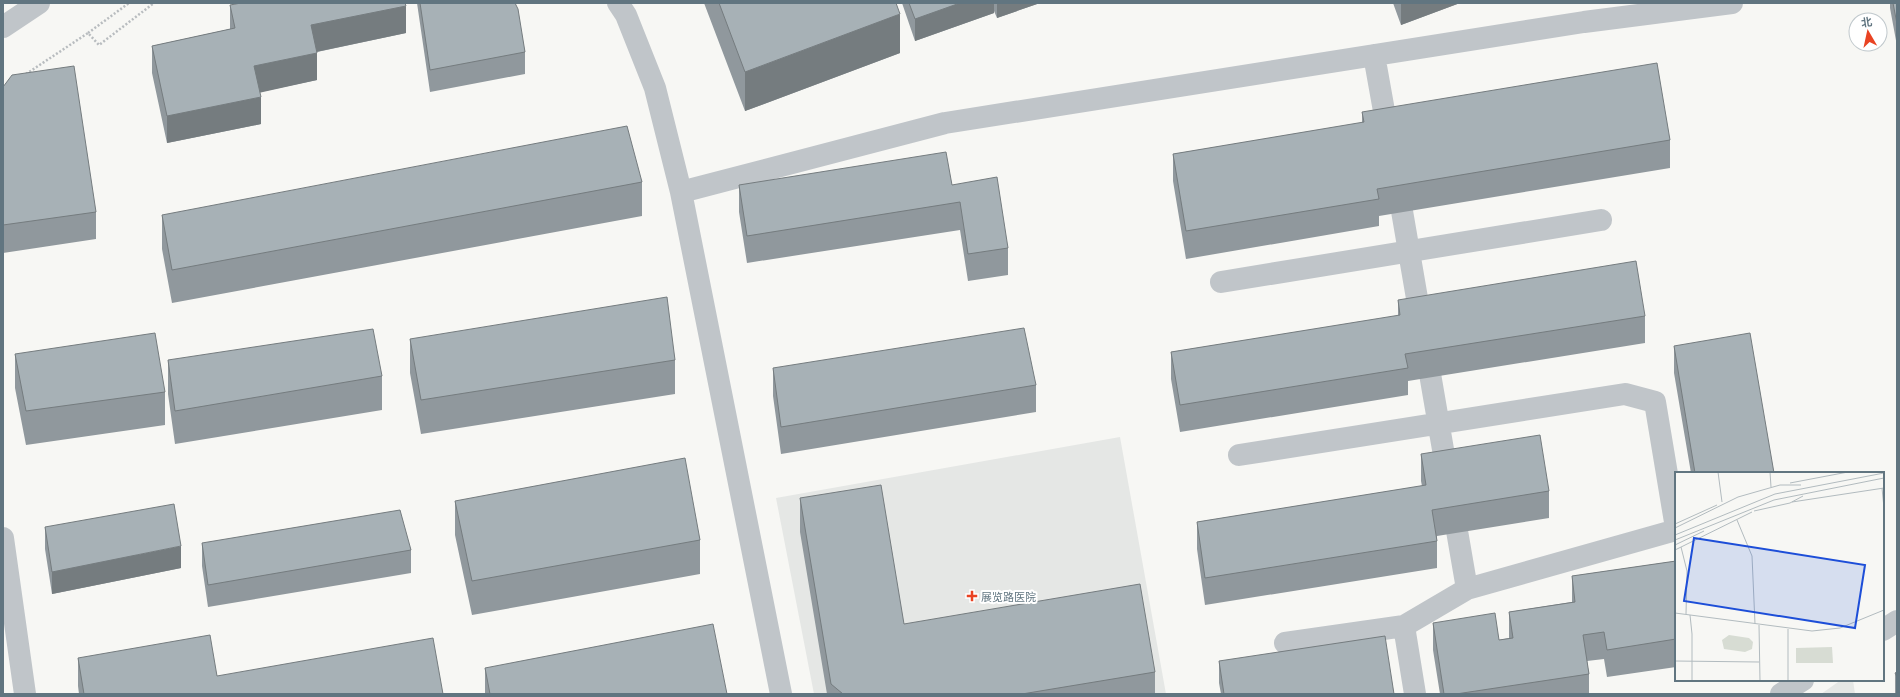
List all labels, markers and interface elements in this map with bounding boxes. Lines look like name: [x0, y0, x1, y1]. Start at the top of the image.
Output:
north arrow: [1848, 12, 1888, 52]
text: 北: [1860, 14, 1873, 29]
inset map: [1675, 472, 1884, 681]
marker: 展览路医院: [966, 590, 978, 602]
place label: 展览路医院: [981, 590, 1036, 603]

